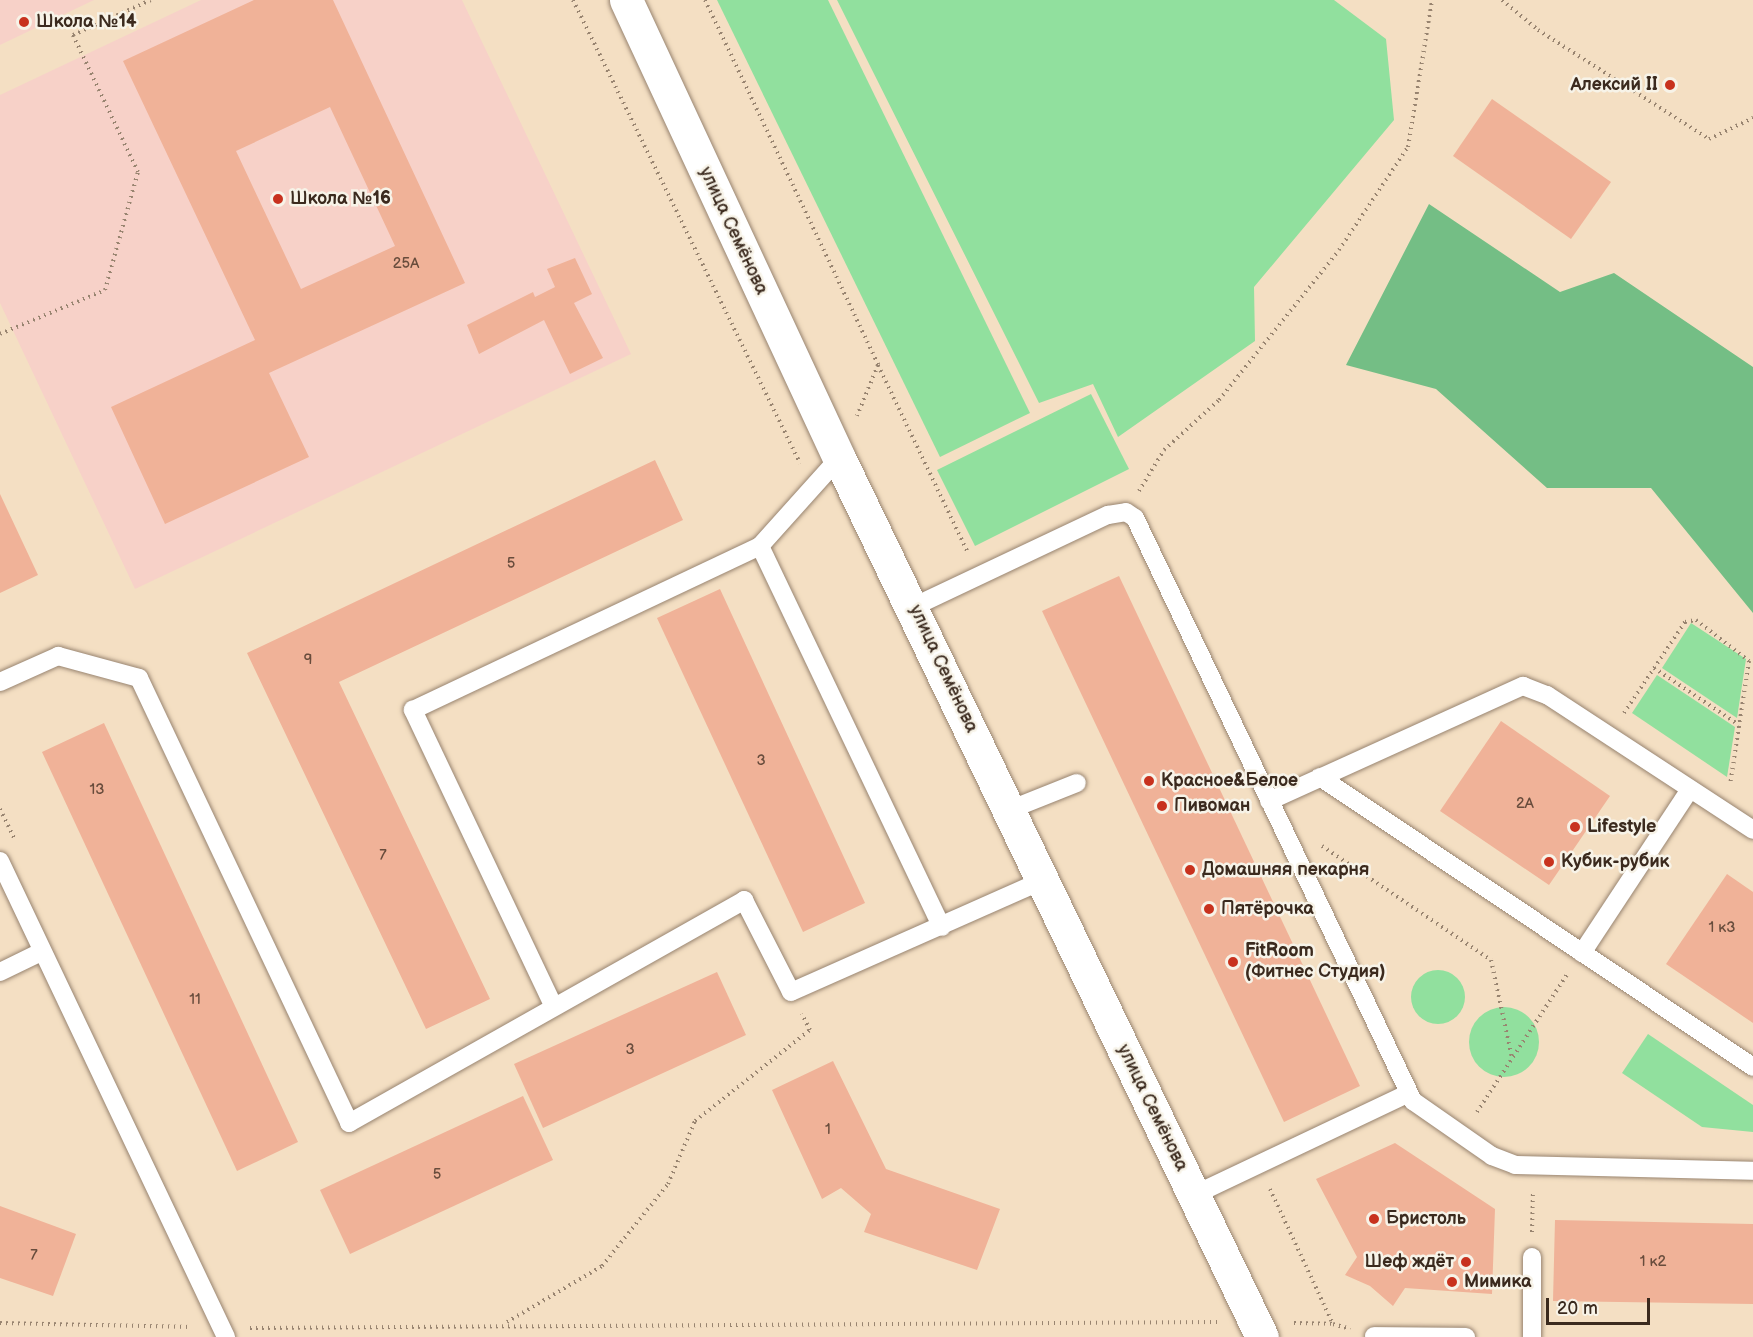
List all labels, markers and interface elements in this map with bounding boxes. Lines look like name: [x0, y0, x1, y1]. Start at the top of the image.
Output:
place label: Школа №14: [36, 11, 137, 33]
marker: Школа №14: [17, 15, 31, 29]
place label: Алексий II: [1570, 74, 1658, 96]
marker: Алексий II: [1663, 78, 1677, 92]
street label: улица Семёнова: [694, 164, 772, 298]
place label: Школа №16: [290, 188, 391, 210]
marker: Школа №16: [271, 192, 285, 206]
house number: 25А: [393, 255, 419, 273]
house number: 5: [507, 555, 515, 573]
street label: улица Семёнова: [904, 602, 982, 736]
house number: 9: [304, 651, 312, 669]
house number: 3: [756, 752, 766, 770]
place label: Красное&Белое: [1161, 770, 1298, 792]
marker: Красное&Белое: [1142, 774, 1156, 788]
house number: 13: [89, 781, 105, 799]
place label: Пивоман: [1174, 795, 1250, 817]
house number: 2А: [1516, 795, 1534, 813]
marker: Пивоман: [1155, 799, 1169, 813]
place label: Lifestyle: [1587, 816, 1656, 838]
marker: Lifestyle: [1568, 820, 1582, 834]
house number: 7: [379, 847, 387, 865]
place label: Кубик-рубик: [1561, 851, 1669, 873]
marker: Кубик-рубик: [1542, 855, 1556, 869]
place label: Домашняя пекарня: [1202, 859, 1369, 881]
marker: Домашняя пекарня: [1183, 863, 1197, 877]
place label: Пятёрочка: [1221, 898, 1314, 920]
marker: Пятёрочка: [1202, 902, 1216, 916]
house number: 1 к3: [1708, 919, 1736, 937]
place label: FitRoom (Фитнес Студия): [1245, 941, 1385, 984]
marker: FitRoom (Фитнес Студия): [1226, 955, 1240, 969]
house number: 11: [189, 991, 201, 1009]
house number: 3: [625, 1041, 635, 1059]
street label: улица Семёнова: [1112, 1041, 1192, 1175]
house number: 1: [825, 1121, 831, 1139]
house number: 5: [433, 1166, 441, 1184]
place label: Бристоль: [1386, 1208, 1466, 1230]
marker: Бристоль: [1367, 1212, 1381, 1226]
house number: 7: [30, 1247, 38, 1265]
place label: Шеф ждёт: [1365, 1251, 1454, 1273]
house number: 1 к2: [1640, 1253, 1666, 1271]
marker: Шеф ждёт: [1459, 1255, 1473, 1269]
place label: Мимика: [1464, 1271, 1532, 1293]
marker: Мимика: [1445, 1275, 1459, 1289]
scale bar: [1549, 1286, 1652, 1324]
text: 20 m: [1557, 1298, 1598, 1319]

